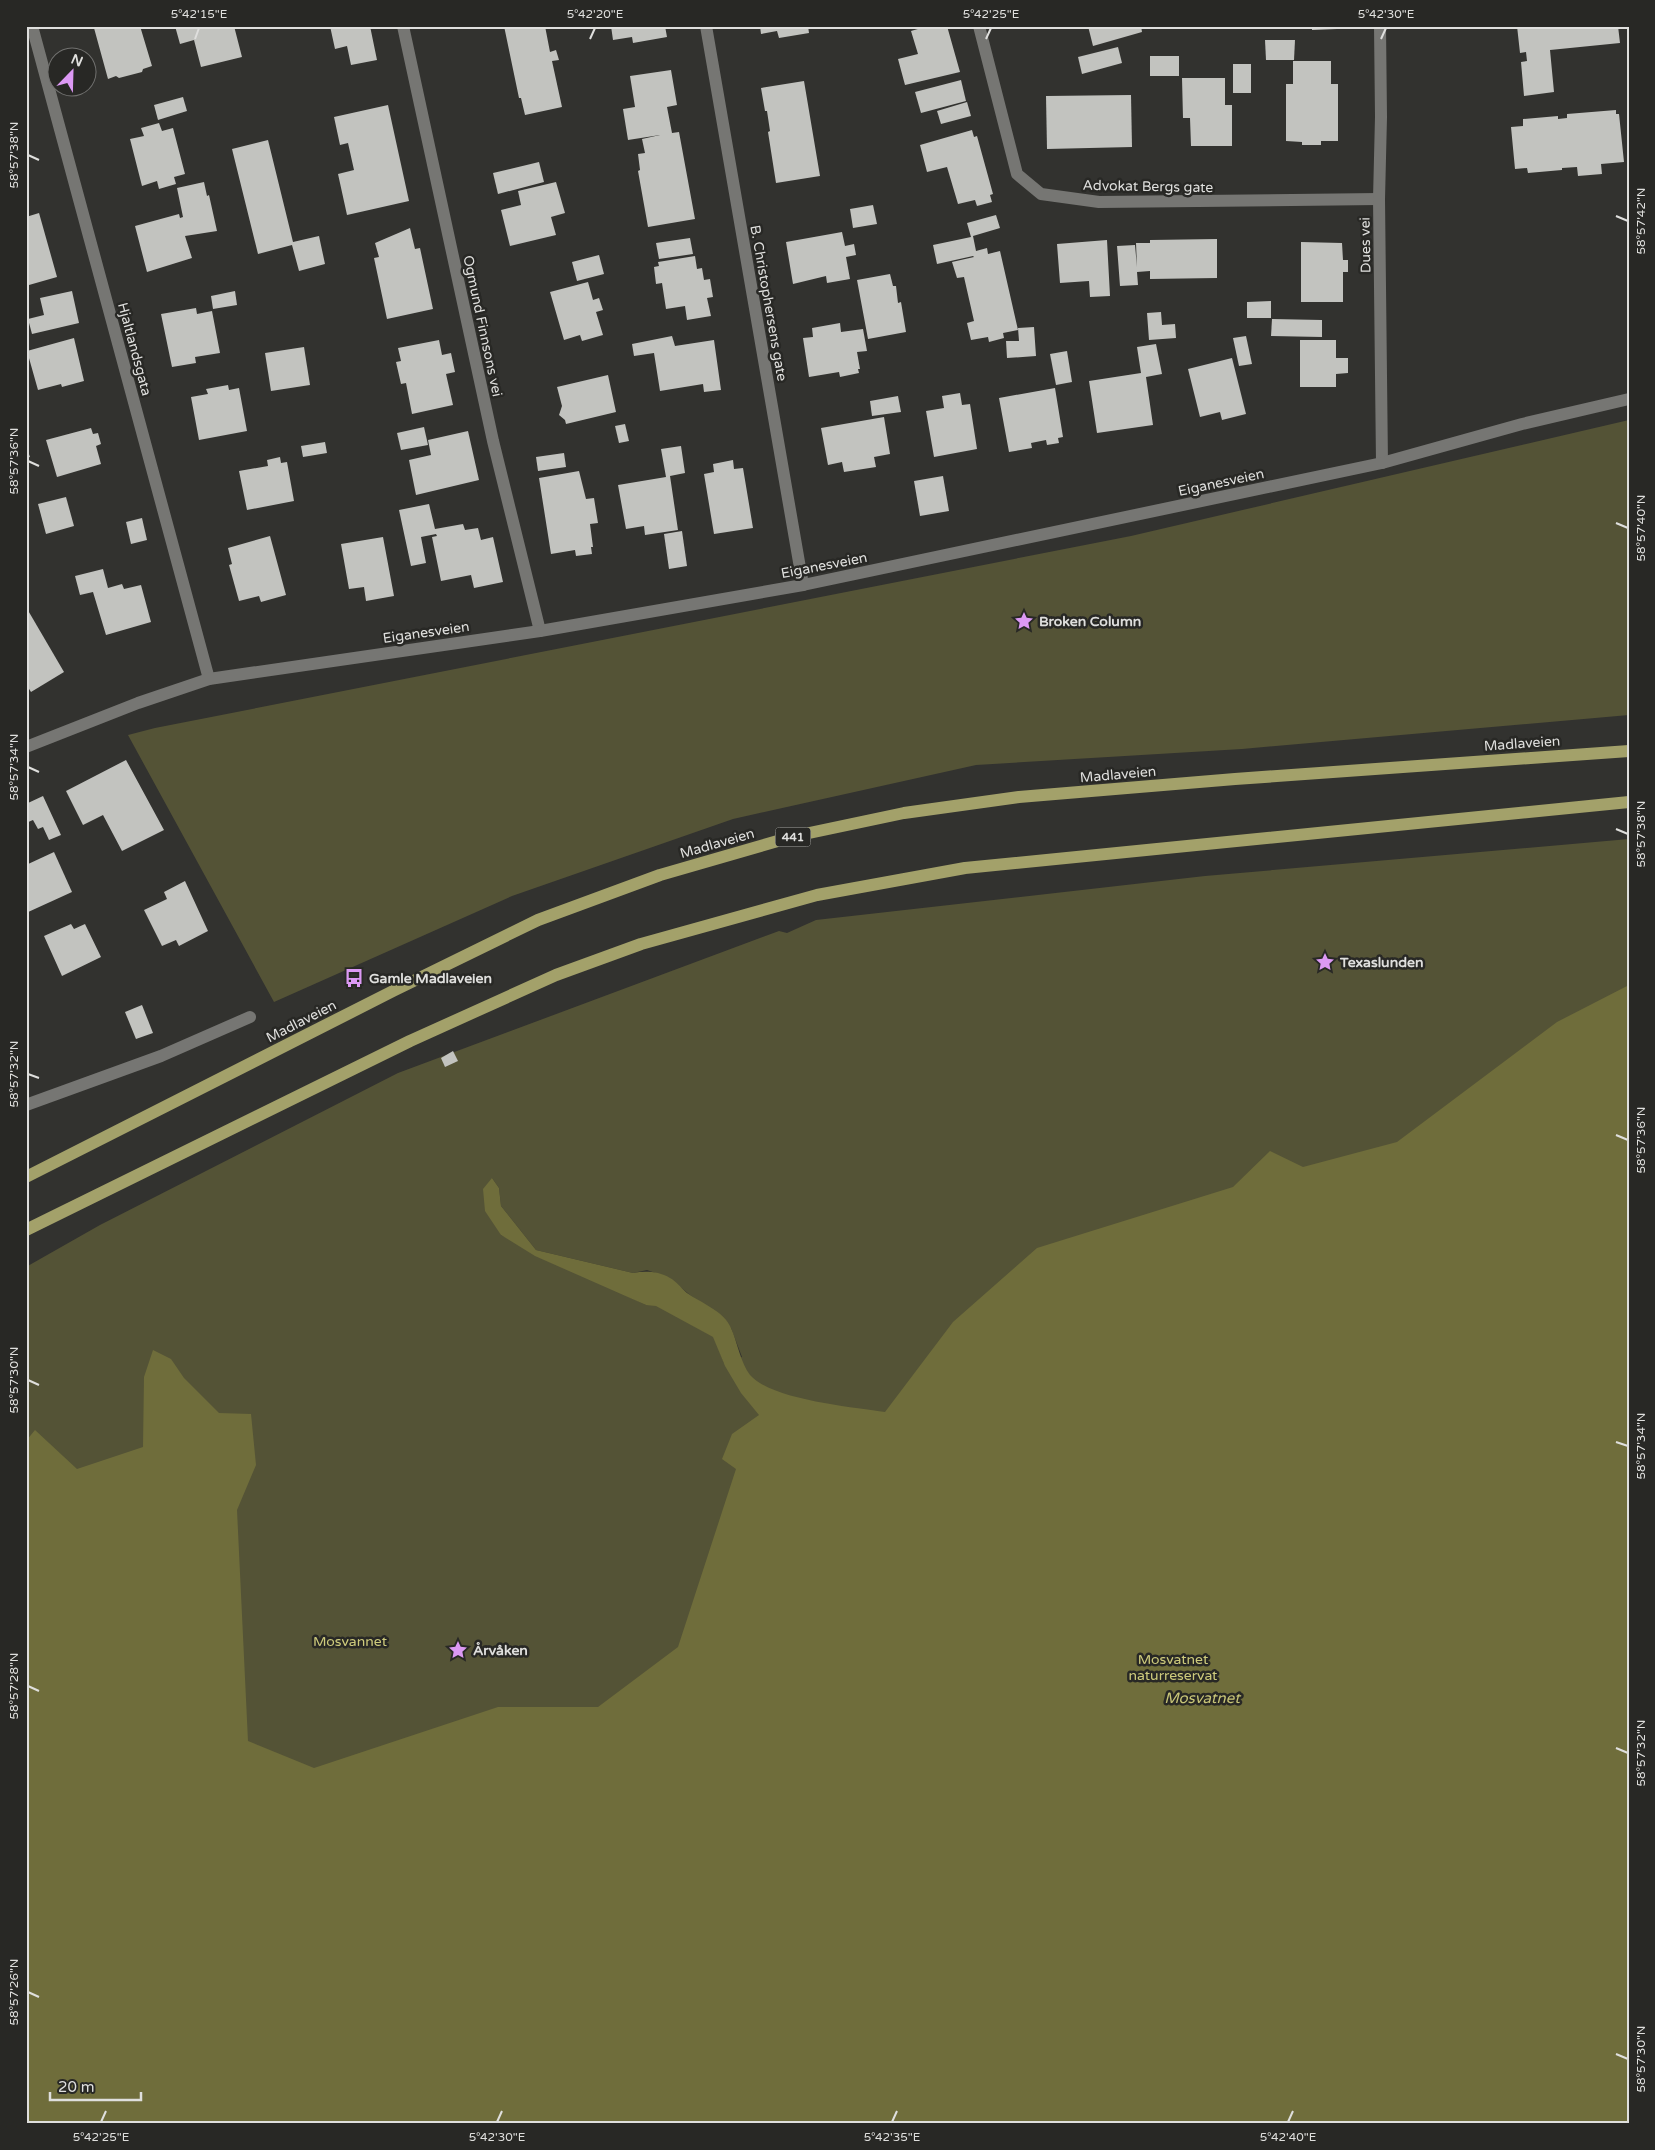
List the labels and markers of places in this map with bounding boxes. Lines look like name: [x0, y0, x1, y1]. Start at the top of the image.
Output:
place icon: Broken Column: [1013, 610, 1035, 632]
place label: Broken Column: [1039, 613, 1141, 630]
place icon: Texaslunden: [1314, 951, 1336, 973]
place label: Texaslunden: [1339, 954, 1423, 971]
bus stop icon: Gamle Madlaveien: [343, 967, 365, 989]
place label: Gamle Madlaveien: [369, 970, 492, 987]
place icon: Årvåken: [447, 1639, 469, 1661]
place label: Årvåken: [473, 1641, 528, 1659]

